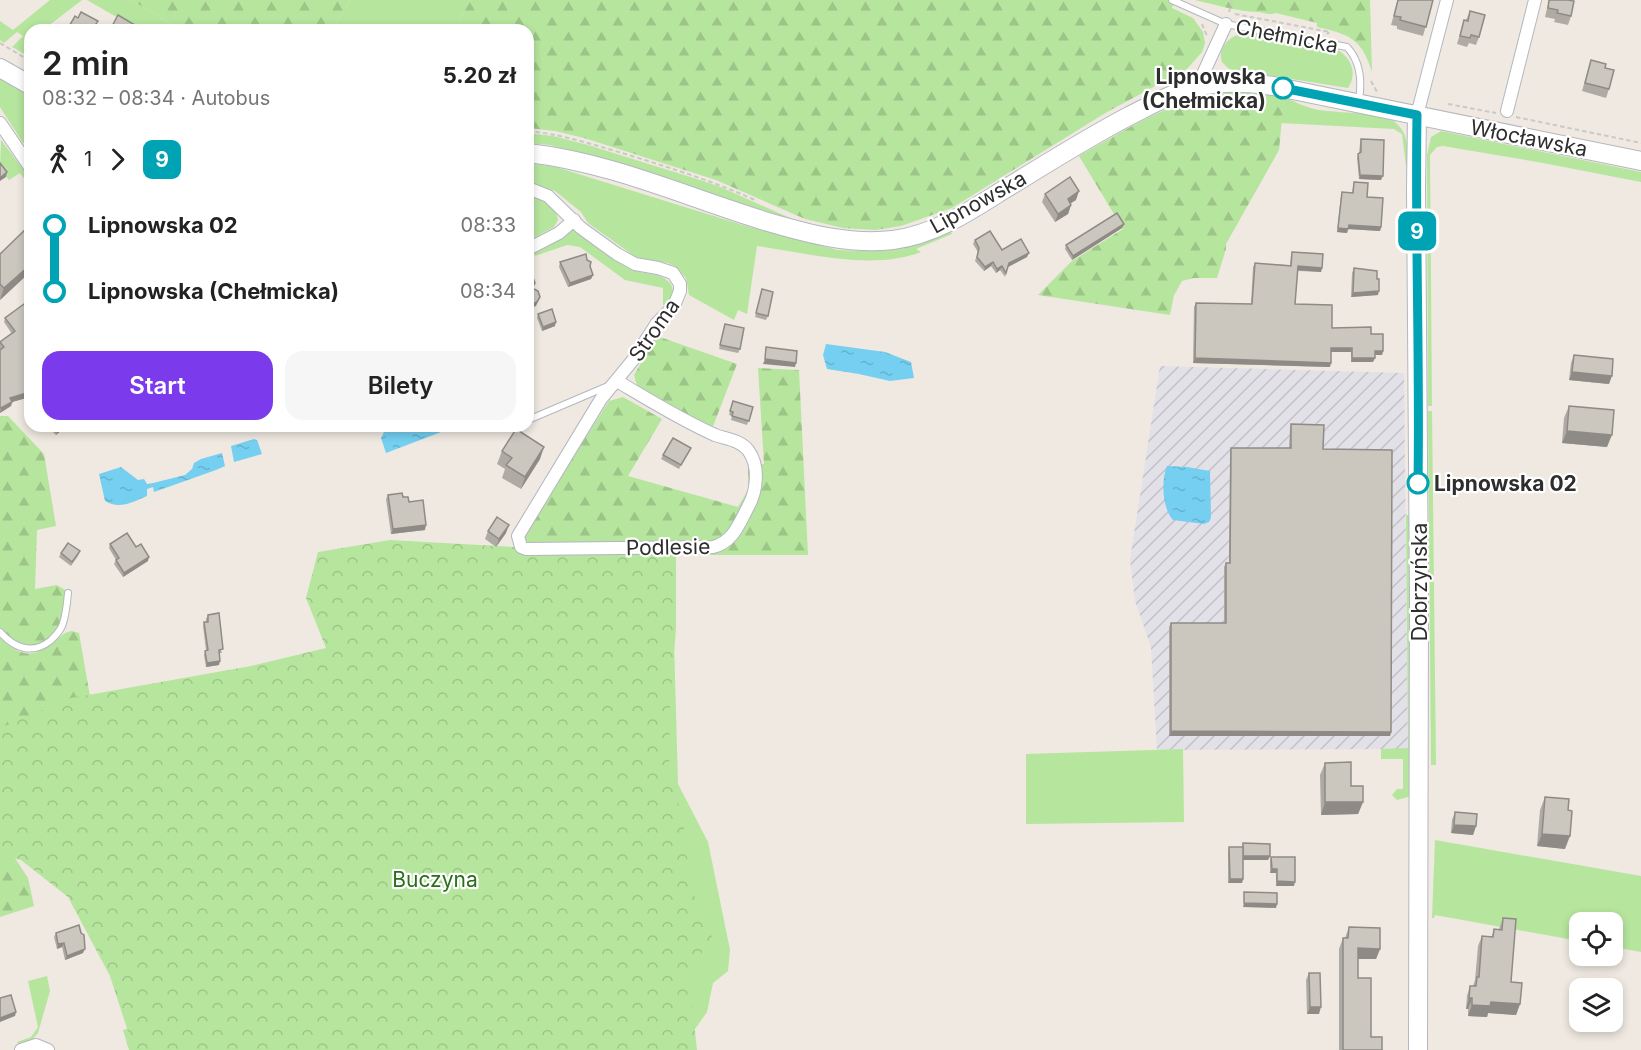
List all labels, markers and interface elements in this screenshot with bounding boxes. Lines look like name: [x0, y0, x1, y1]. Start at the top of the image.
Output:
street label: Chełmicka: [1234, 14, 1340, 58]
text: 2 min: [42, 43, 129, 83]
text: 5.20 zł: [443, 62, 516, 88]
place label: Lipnowska (Chełmicka): [1142, 64, 1266, 113]
marker: Lipnowska (Chełmicka): [1272, 77, 1294, 99]
text: 08:32 – 08:34 · Autobus: [42, 86, 270, 110]
street label: Włocławska: [1468, 114, 1590, 162]
icon: walk: [42, 143, 75, 176]
icon: forward: [101, 143, 134, 176]
text: 1: [84, 147, 92, 171]
text: 9: [155, 147, 169, 172]
street label: Lipnowska: [926, 165, 1030, 239]
text: Lipnowska 02: [88, 212, 238, 238]
line badge: 9: [1398, 212, 1436, 250]
text: 08:33: [461, 213, 516, 237]
text: 9: [1410, 219, 1424, 244]
text: Lipnowska (Chełmicka): [88, 278, 339, 304]
text: 08:34: [460, 279, 516, 303]
street label: Stroma: [623, 294, 685, 366]
button: Start: [42, 351, 273, 420]
button: Bilety: [285, 351, 516, 420]
place label: Lipnowska 02: [1434, 471, 1577, 496]
marker: Lipnowska 02: [1407, 472, 1429, 494]
street label: Dobrzyńska: [1407, 523, 1432, 641]
street label: Podlesie: [626, 534, 710, 560]
park label: Buczyna: [392, 867, 478, 892]
map controls: [1569, 912, 1623, 1032]
button: locate: [1569, 912, 1623, 966]
button: layers: [1569, 978, 1623, 1032]

